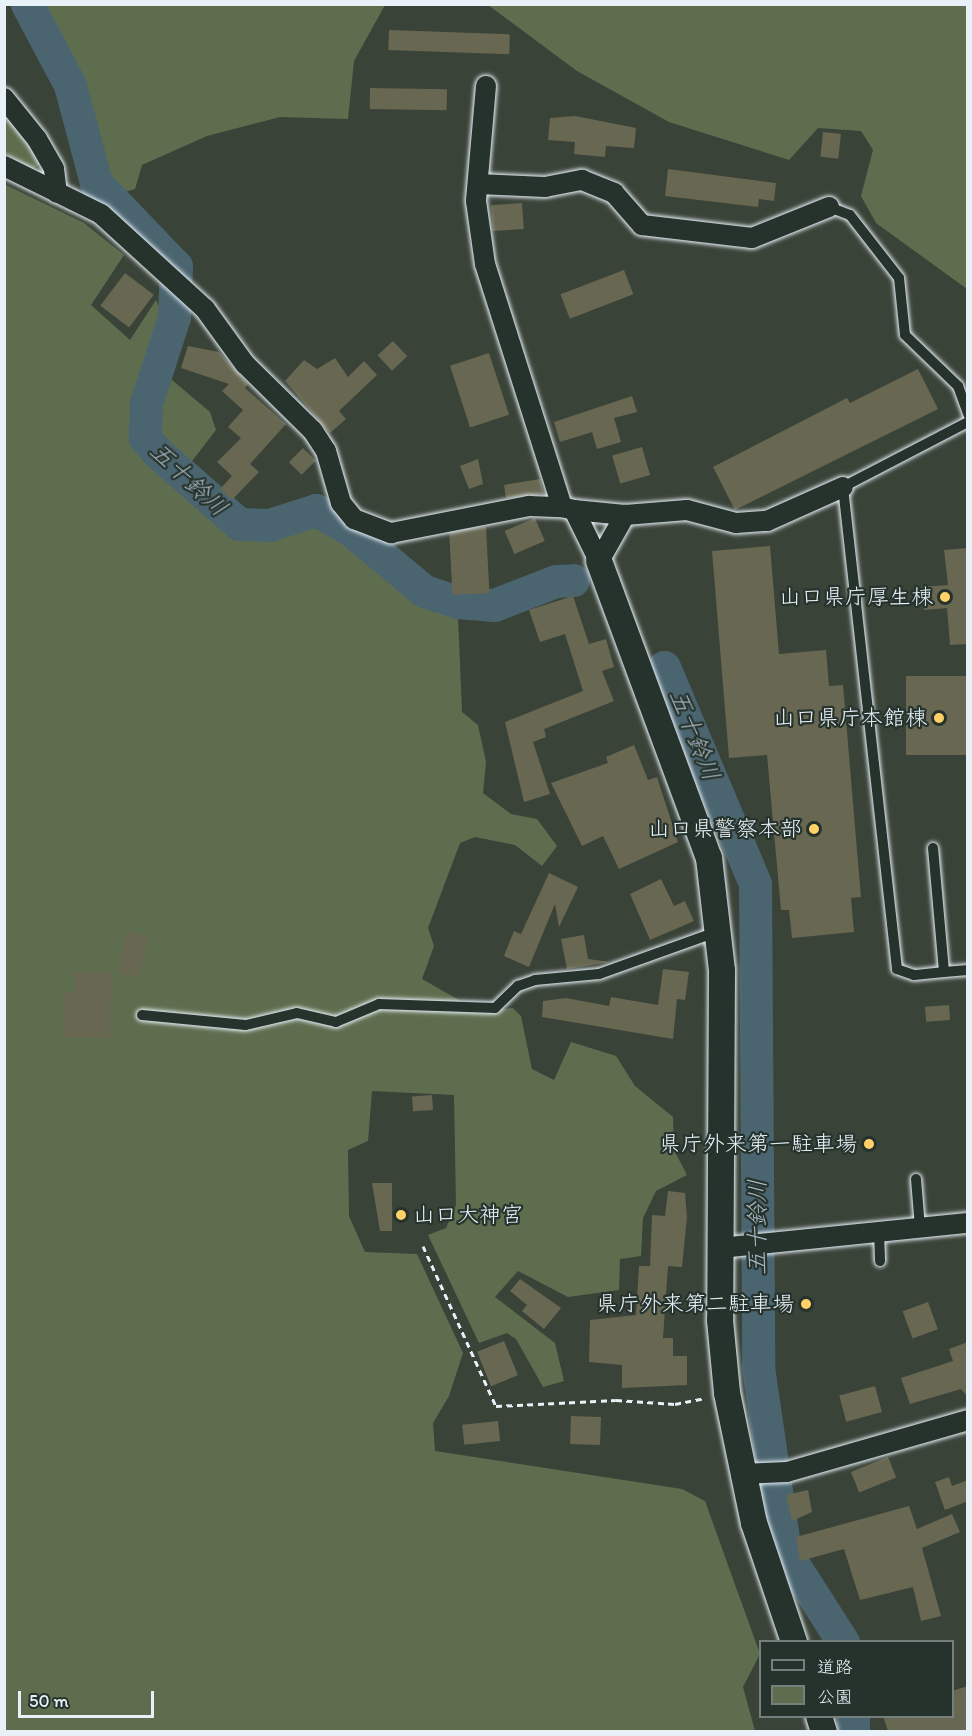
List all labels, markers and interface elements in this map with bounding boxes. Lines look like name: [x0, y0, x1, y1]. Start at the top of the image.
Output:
water label: 五十鈴川: [144, 436, 234, 522]
place label: 山口県庁厚生棟: [779, 584, 933, 610]
marker: 山口県庁厚生棟: [938, 590, 952, 604]
water label: 五十鈴川: [664, 685, 726, 785]
place label: 山口県庁本館棟: [773, 705, 927, 731]
marker: 山口県庁本館棟: [932, 711, 946, 725]
place label: 山口県警察本部: [648, 816, 802, 842]
marker: 山口県警察本部: [807, 822, 821, 836]
place label: 県庁外来第一駐車場: [659, 1131, 857, 1157]
marker: 県庁外来第一駐車場: [862, 1137, 876, 1151]
water label: 五十鈴川: [743, 1179, 771, 1275]
place label: 山口大神宮: [413, 1202, 523, 1228]
marker: 山口大神宮: [394, 1208, 408, 1222]
place label: 県庁外来第二駐車場: [596, 1291, 794, 1317]
marker: 県庁外来第二駐車場: [799, 1297, 813, 1311]
legend: [759, 1640, 954, 1718]
text: 道路: [817, 1656, 853, 1678]
scale bar: [21, 1679, 158, 1717]
text: 公園: [817, 1686, 853, 1708]
text: 50 m: [29, 1690, 69, 1712]

